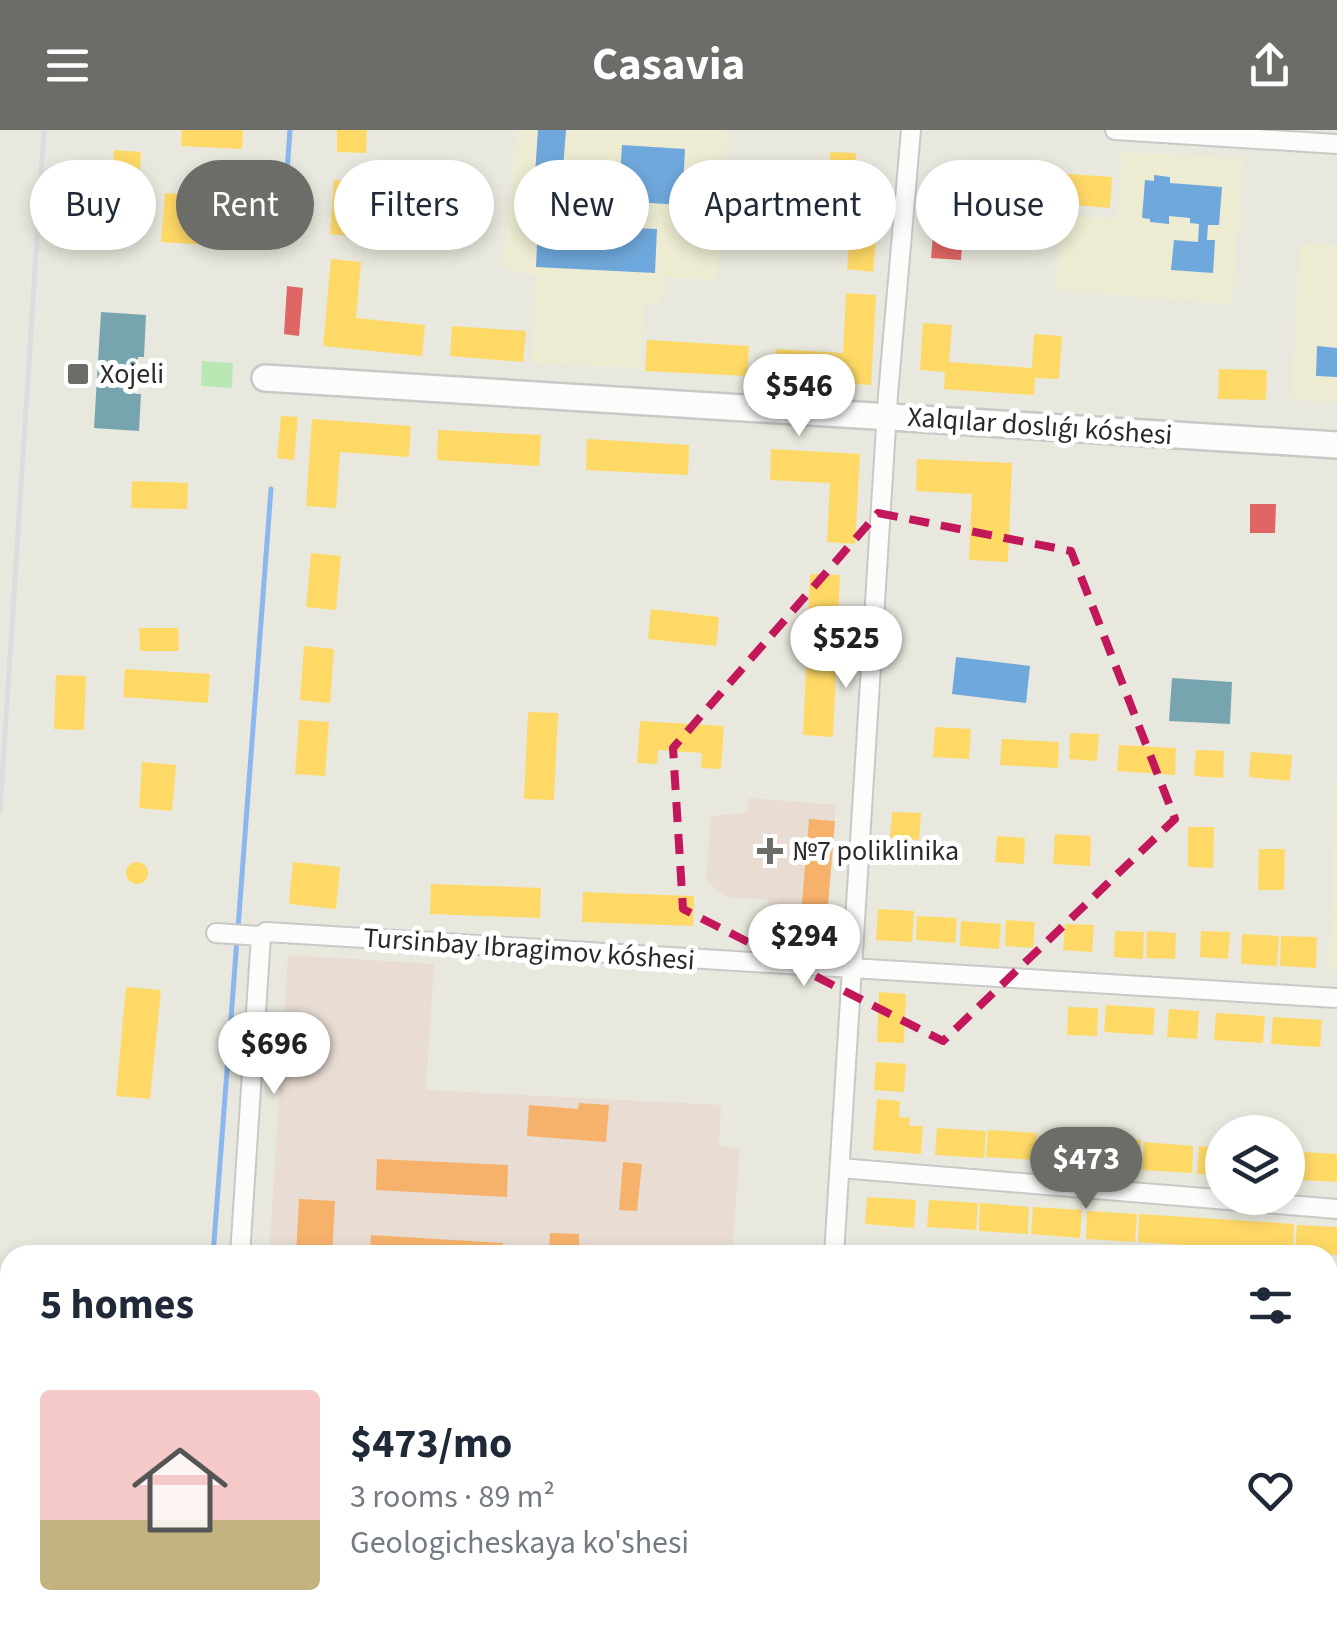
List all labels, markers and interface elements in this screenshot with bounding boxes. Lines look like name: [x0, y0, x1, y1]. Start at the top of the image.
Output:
text: Casavia: [592, 33, 745, 97]
icon: menu: [40, 38, 95, 93]
icon: share: [1242, 38, 1297, 93]
chip: Buy: [30, 160, 156, 250]
chip: Rent: [176, 160, 314, 250]
chip: Filters: [334, 160, 494, 250]
chip: New: [514, 160, 649, 250]
chip: Apartment: [669, 160, 896, 250]
chip: House: [916, 160, 1079, 250]
place label: Xojeli: [100, 354, 164, 394]
pin: $546: [740, 354, 858, 439]
marker: Xojeli: [65, 361, 91, 387]
text: $546: [765, 363, 833, 409]
street label: Xalqılar doslıǵı kóshesi: [906, 397, 1174, 455]
pin: $525: [787, 606, 905, 691]
text: $525: [812, 615, 880, 661]
place label: №7 poliklinika: [792, 831, 959, 871]
marker: №7 poliklinika: [757, 838, 783, 864]
pin: $294: [745, 904, 863, 989]
text: $294: [770, 913, 838, 959]
street label: Tursinbay Ibragimov kóshesi: [362, 917, 696, 981]
pin: $696: [215, 1012, 333, 1097]
text: $696: [240, 1021, 308, 1067]
map controls: [1205, 1115, 1305, 1215]
button: layers: [1205, 1115, 1305, 1215]
pin: $473: [1027, 1127, 1145, 1212]
text: $473: [1052, 1136, 1120, 1182]
text: 5 homes: [40, 1275, 194, 1335]
icon: filters: [1243, 1278, 1298, 1333]
text: $473/mo: [350, 1414, 512, 1474]
icon: home: [120, 1430, 240, 1550]
icon: heart: [1243, 1463, 1298, 1518]
text: 3 rooms · 89 m²: [350, 1474, 555, 1520]
text: Geologicheskaya ko'shesi: [350, 1520, 689, 1566]

